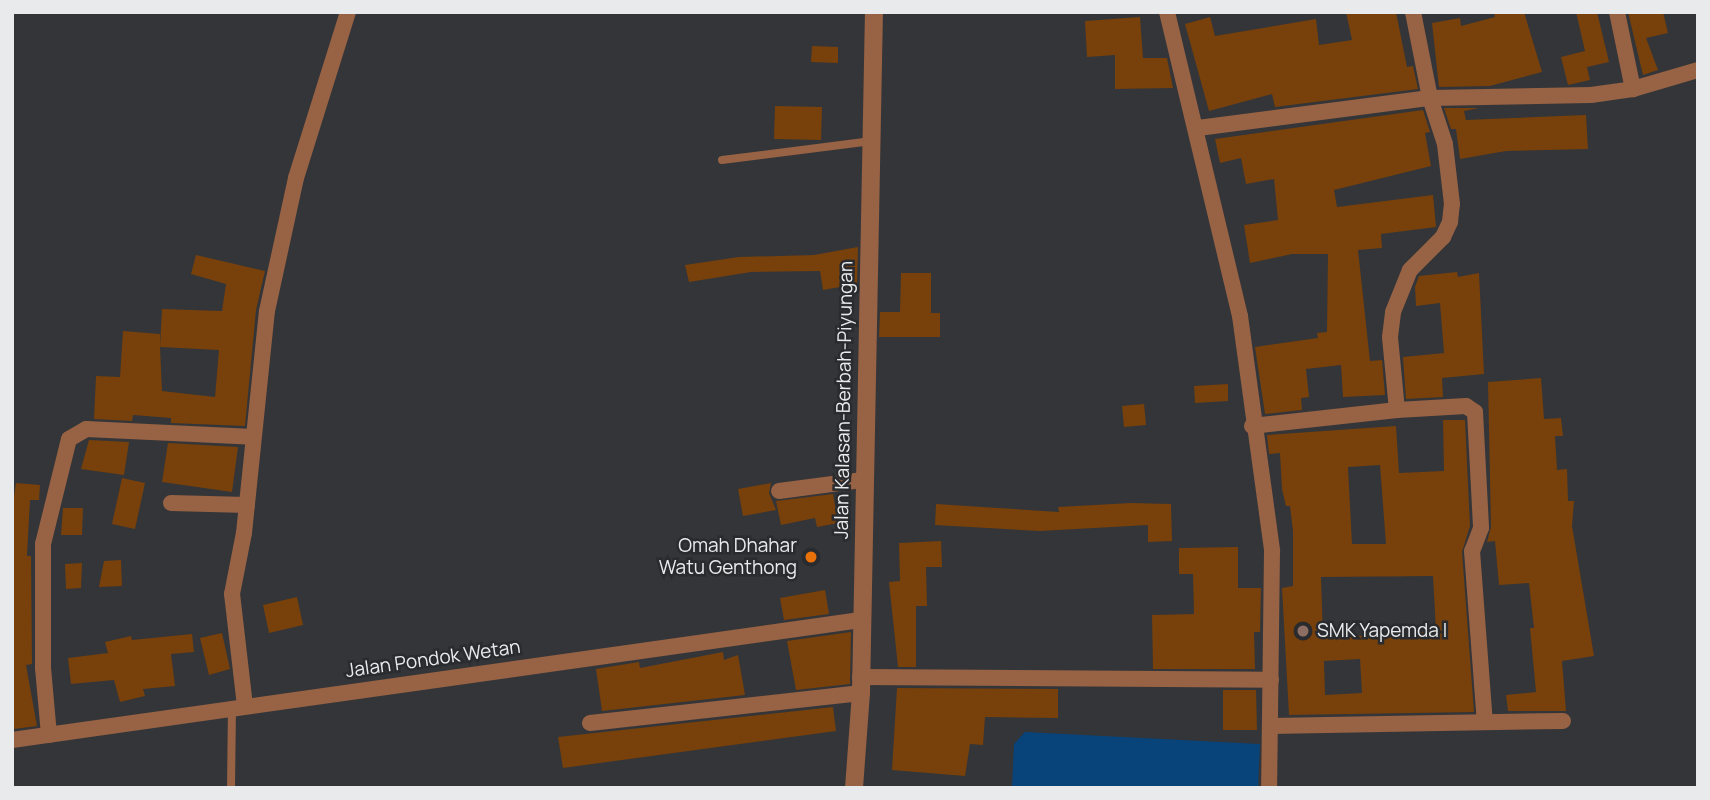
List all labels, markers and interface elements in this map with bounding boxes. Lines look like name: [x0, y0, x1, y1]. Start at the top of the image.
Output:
street label: Jalan Kalasan-Berbah-Piyungan: [830, 261, 858, 539]
place label: Omah Dhahar Watu Genthong: [659, 535, 797, 579]
marker: Omah Dhahar Watu Genthong: [803, 549, 819, 565]
place label: SMK Yapemda I: [1317, 620, 1448, 642]
marker: SMK Yapemda I: [1295, 623, 1311, 639]
street label: Jalan Pondok Wetan: [344, 635, 522, 683]

